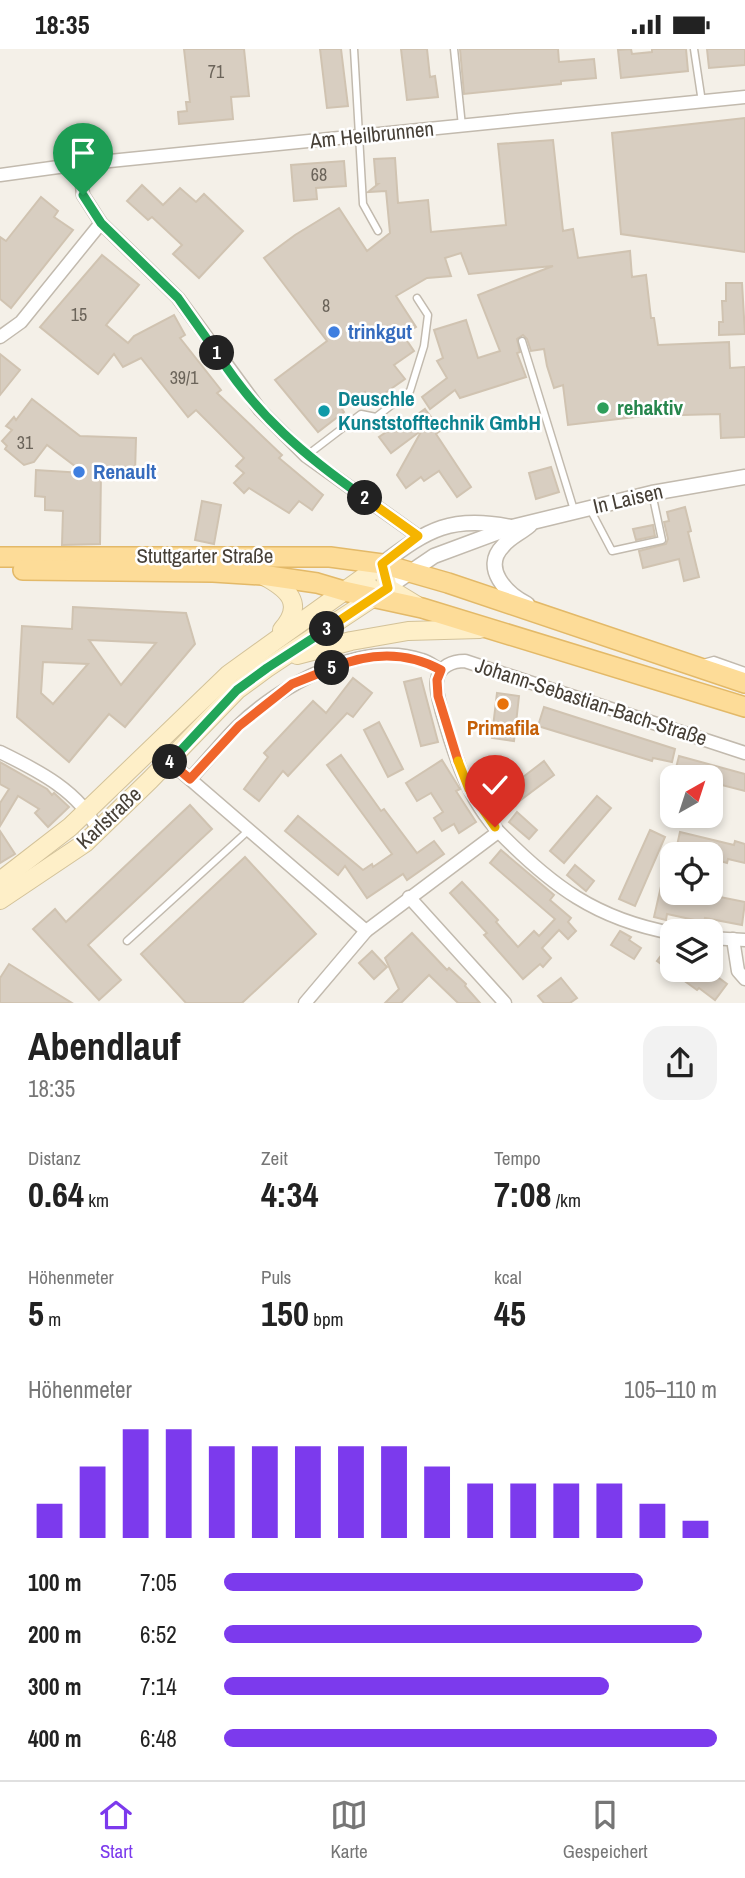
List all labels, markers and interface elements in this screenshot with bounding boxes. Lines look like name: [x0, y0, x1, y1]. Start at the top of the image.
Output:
text: 18:35: [35, 7, 90, 42]
house number: 71: [208, 59, 225, 84]
street label: Am Heilbrunnen: [308, 114, 435, 156]
pin: [53, 123, 113, 195]
icon: arrive: [64, 134, 102, 172]
house number: 68: [311, 162, 327, 187]
house number: 8: [322, 293, 330, 318]
house number: 15: [71, 302, 87, 327]
place label: trinkgut: [348, 317, 412, 346]
marker: trinkgut: [326, 324, 342, 340]
pin: 1: [200, 335, 234, 371]
text: 1: [212, 339, 221, 365]
house number: 39/1: [170, 365, 199, 390]
place label: Deuschle Kunststofftechnik GmbH: [338, 384, 541, 437]
place label: rehaktiv: [617, 393, 683, 422]
marker: rehaktiv: [595, 400, 611, 416]
marker: Deuschle Kunststofftechnik GmbH: [316, 403, 332, 419]
house number: 31: [17, 430, 34, 455]
place label: Renault: [93, 457, 156, 486]
marker: Renault: [71, 464, 87, 480]
street label: In Laisen: [590, 476, 666, 521]
pin: 2: [348, 481, 382, 515]
text: 2: [360, 484, 369, 510]
street label: Stuttgarter Straße: [137, 541, 273, 570]
pin: 3: [310, 611, 344, 647]
text: 3: [322, 615, 331, 641]
street label: Johann-Sebastian-Bach-Straße: [472, 650, 711, 753]
pin: 5: [314, 651, 350, 685]
text: 5: [327, 654, 336, 680]
marker: Primafila: [495, 696, 511, 712]
place label: Primafila: [467, 713, 540, 742]
pin: 4: [152, 745, 188, 779]
text: 4: [165, 748, 174, 774]
pin: [465, 755, 525, 827]
north arrow: [660, 765, 723, 828]
map controls: [660, 765, 723, 982]
icon: check: [476, 766, 514, 804]
street label: Karlstraße: [70, 780, 148, 855]
button: locate: [660, 842, 723, 905]
button: layers: [660, 919, 723, 982]
text: Abendlauf: [28, 1021, 180, 1072]
button: share: [643, 1026, 717, 1100]
text: 18:35: [28, 1073, 75, 1104]
text: Distanz: [28, 1145, 81, 1171]
text: Zeit: [261, 1145, 288, 1171]
text: Tempo: [494, 1145, 541, 1171]
text: 0.64: [28, 1171, 84, 1218]
text: 4:34: [261, 1171, 318, 1218]
text: 7:08: [494, 1171, 551, 1218]
text: km: [84, 1187, 109, 1213]
text: /km: [551, 1187, 581, 1213]
text: Höhenmeter: [28, 1264, 114, 1290]
text: Puls: [261, 1264, 291, 1290]
text: kcal: [494, 1264, 522, 1290]
text: 5: [28, 1290, 44, 1337]
text: 150: [261, 1290, 309, 1337]
text: 45: [494, 1290, 526, 1337]
text: m: [44, 1306, 61, 1332]
text: bpm: [309, 1306, 344, 1332]
text: Höhenmeter: [28, 1374, 132, 1405]
text: 105–110 m: [624, 1374, 717, 1405]
text: 100 m: [28, 1567, 81, 1598]
text: 7:05: [140, 1567, 177, 1598]
text: 200 m: [28, 1619, 81, 1650]
text: 6:52: [140, 1619, 177, 1650]
text: 300 m: [28, 1671, 81, 1702]
text: 7:14: [140, 1671, 177, 1702]
text: 400 m: [28, 1723, 81, 1754]
text: 6:48: [140, 1723, 177, 1754]
tab: Start: [97, 1796, 135, 1864]
tab: Karte: [330, 1796, 368, 1864]
tab: Gespeichert: [563, 1796, 648, 1864]

